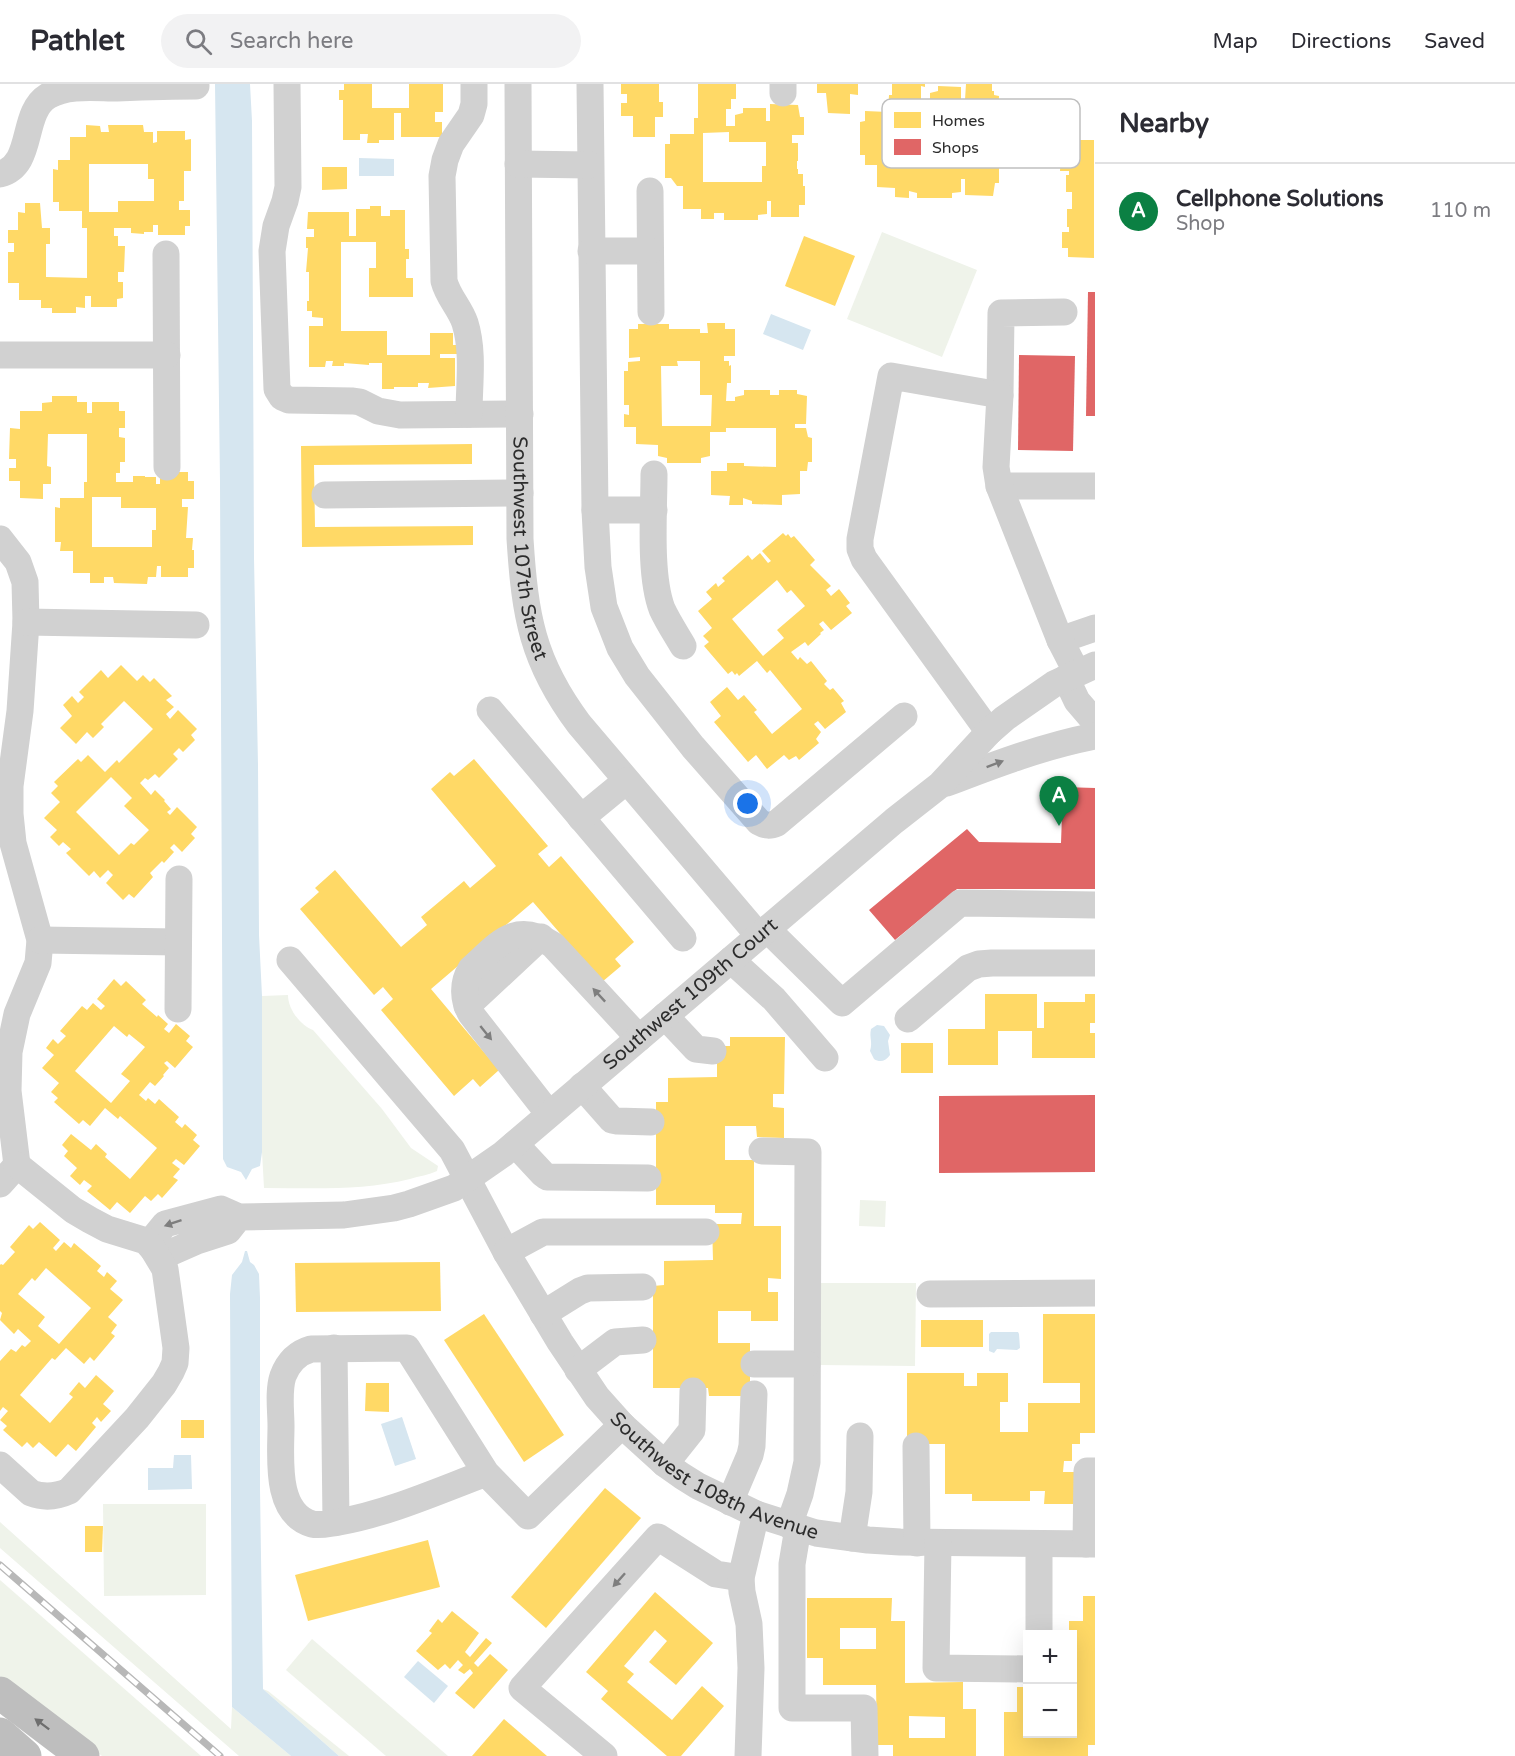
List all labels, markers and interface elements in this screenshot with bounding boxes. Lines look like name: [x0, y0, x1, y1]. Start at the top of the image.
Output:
search box: [161, 14, 581, 68]
text: Pathlet: [30, 24, 125, 58]
icon: search: [182, 25, 215, 58]
text: Search here: [230, 28, 353, 54]
text: Map: [1212, 29, 1258, 54]
text: Directions: [1291, 29, 1391, 54]
text: Saved: [1424, 29, 1485, 54]
legend: [882, 99, 1080, 168]
text: Nearby: [1119, 108, 1209, 139]
text: Homes: [932, 111, 985, 131]
text: Shops: [932, 138, 979, 158]
text: Cellphone Solutions: [1176, 186, 1384, 212]
text: A: [1131, 199, 1146, 223]
text: 110 m: [1430, 199, 1491, 223]
text: Shop: [1176, 212, 1225, 236]
street label: Southwest 107th Street: [508, 436, 553, 664]
one-way arrow: [986, 759, 1004, 769]
pin: A: [1040, 776, 1078, 826]
your location: [733, 789, 762, 818]
street label: Southwest 109th Court: [598, 913, 783, 1075]
one-way arrow: [592, 988, 606, 1003]
one-way arrow: [479, 1025, 492, 1040]
one-way arrow: [164, 1218, 182, 1228]
street label: Southwest 108th Avenue: [604, 1407, 822, 1545]
one-way arrow: [613, 1572, 626, 1587]
map controls: [1023, 1630, 1077, 1738]
button: +: [1023, 1630, 1077, 1684]
button: −: [1023, 1684, 1077, 1738]
one-way arrow: [34, 1719, 49, 1731]

